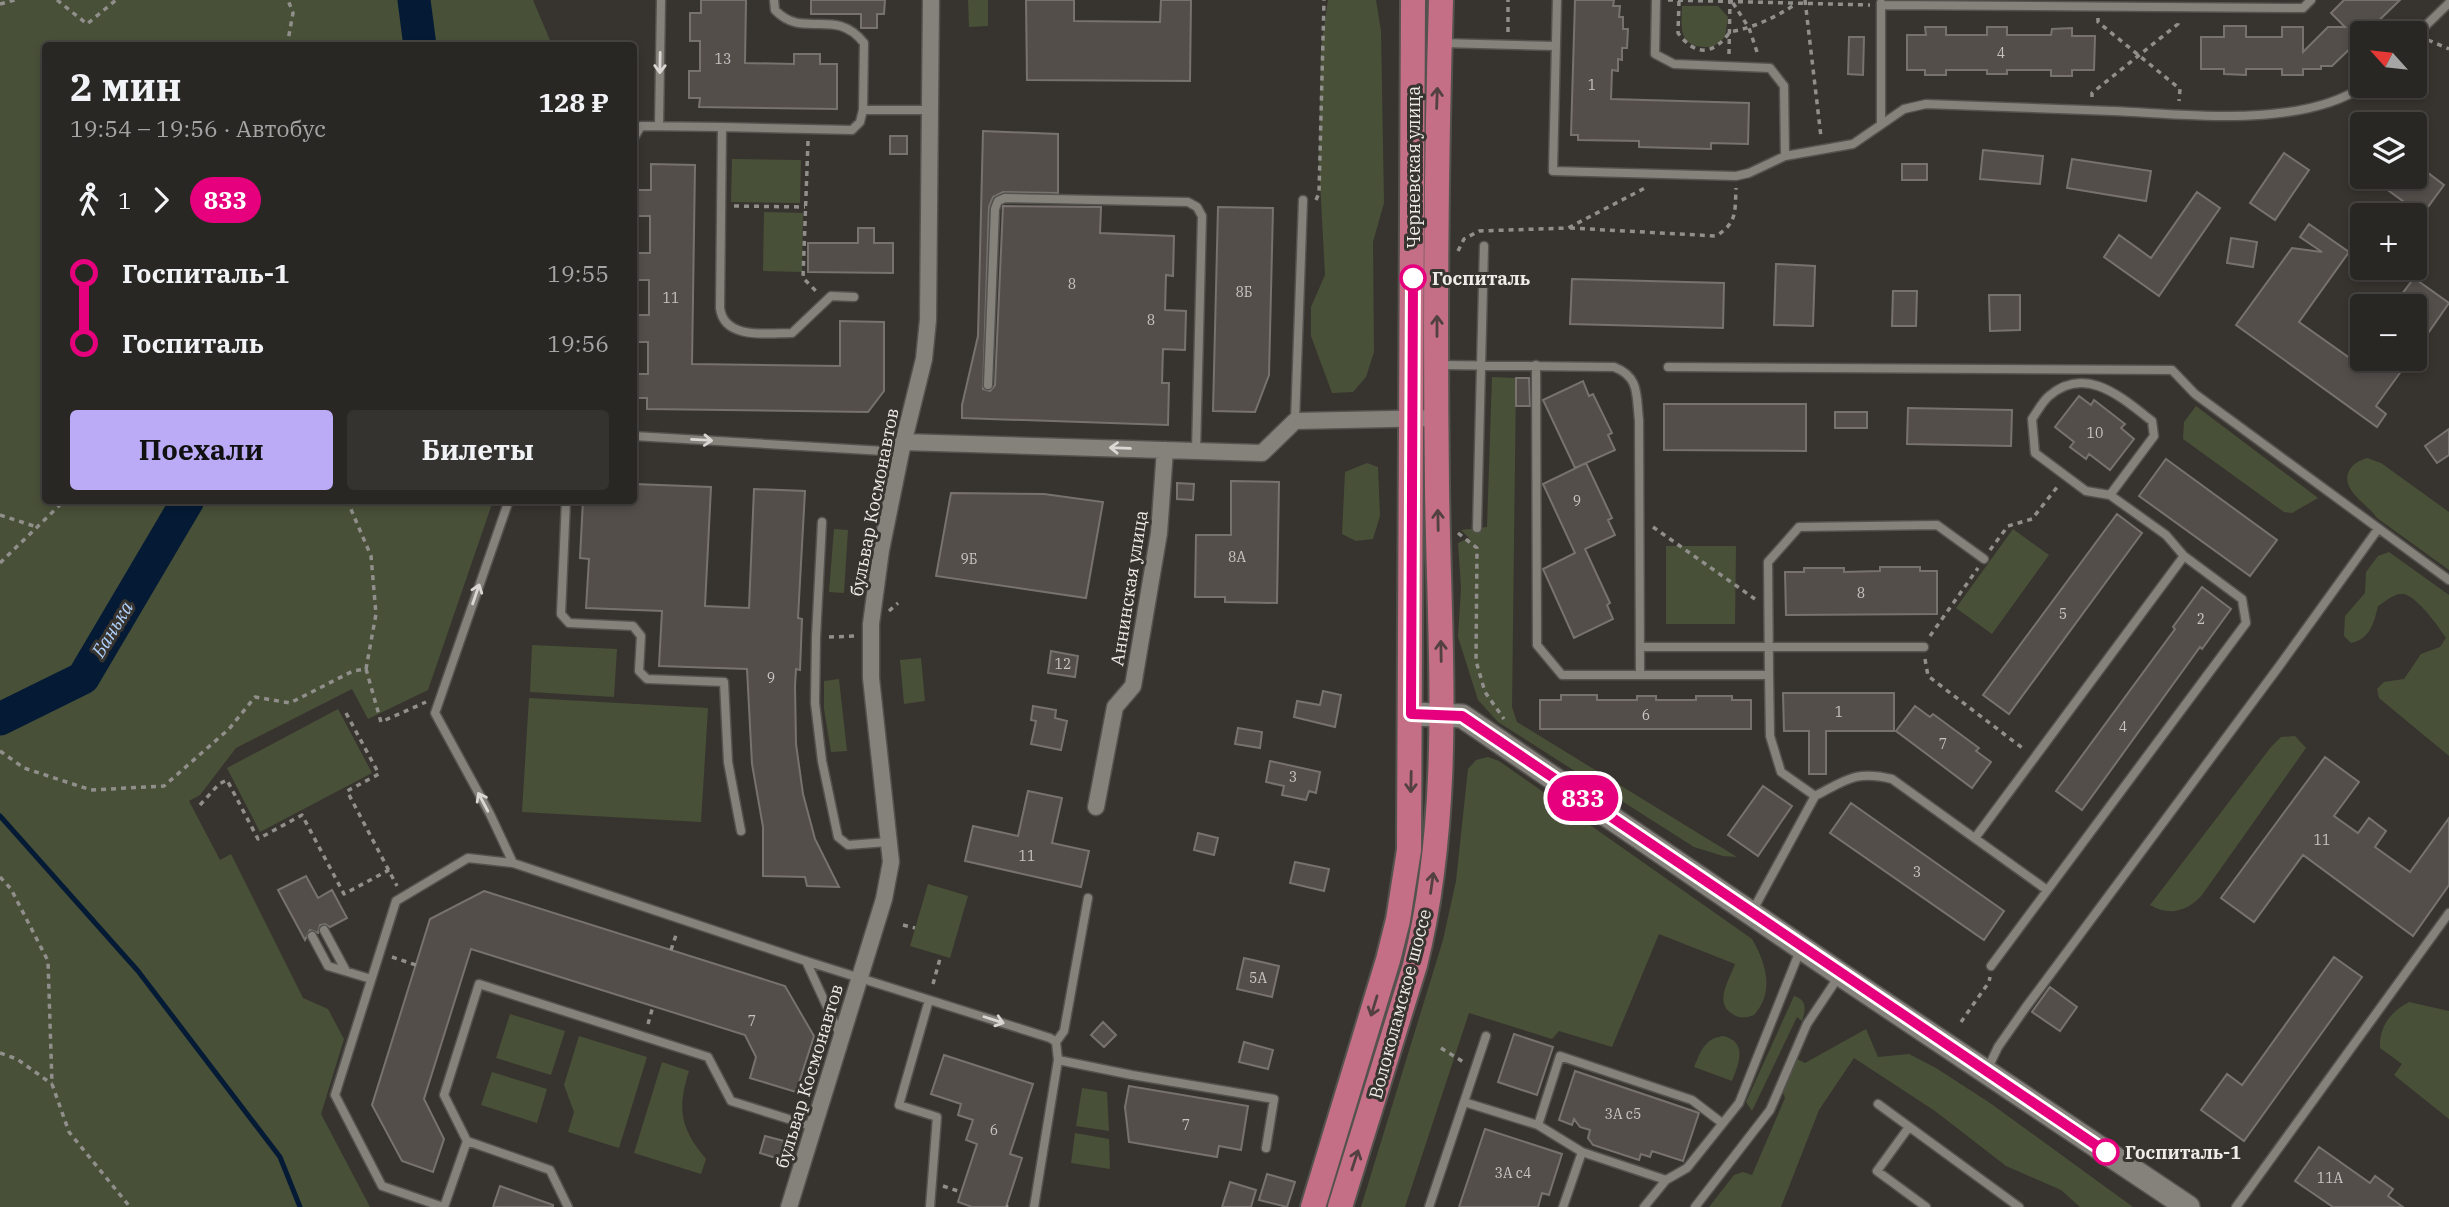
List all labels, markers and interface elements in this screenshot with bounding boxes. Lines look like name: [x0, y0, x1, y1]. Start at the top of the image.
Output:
north arrow: [2350, 21, 2427, 98]
map controls: [2350, 21, 2427, 371]
house number: 4: [1997, 44, 2005, 62]
house number: 13: [715, 50, 731, 68]
one-way arrow: [653, 51, 667, 74]
text: 2 мин: [70, 62, 181, 111]
house number: 1: [1588, 76, 1596, 94]
text: 128 ₽: [538, 85, 609, 119]
street label: Черневская улица: [1402, 85, 1425, 248]
one-way arrow: [1431, 87, 1444, 110]
button: layers: [2350, 112, 2427, 189]
text: 19:54 – 19:56 · Автобус: [70, 113, 326, 143]
icon: walk: [70, 181, 108, 219]
icon: forward: [142, 181, 180, 219]
text: 833: [204, 184, 247, 216]
text: 1: [118, 185, 132, 215]
button: +: [2350, 203, 2427, 280]
text: Госпиталь-1: [122, 256, 290, 290]
text: 19:55: [547, 258, 609, 288]
marker: Госпиталь: [1400, 265, 1426, 291]
place label: Госпиталь: [1432, 267, 1530, 290]
house number: 8: [1068, 275, 1076, 293]
house number: 8Б: [1235, 283, 1253, 301]
house number: 11: [663, 289, 679, 307]
button: −: [2350, 294, 2427, 371]
house number: 8: [1147, 311, 1155, 329]
one-way arrow: [1430, 314, 1444, 337]
text: Госпиталь: [122, 326, 264, 360]
text: 19:56: [547, 328, 609, 358]
street label: бульвар Космонавтов: [844, 406, 904, 598]
button: Поехали: [70, 410, 333, 490]
button: Билеты: [347, 410, 609, 490]
house number: 10: [2087, 424, 2103, 442]
one-way arrow: [690, 434, 712, 447]
one-way arrow: [1109, 442, 1132, 455]
house number: 9: [1573, 492, 1581, 510]
street label: Аннинская улица: [1105, 508, 1153, 667]
one-way arrow: [1431, 508, 1445, 531]
house number: 8А: [1228, 548, 1246, 566]
house number: 9Б: [960, 550, 978, 568]
one-way arrow: [471, 583, 483, 605]
house number: 8: [1857, 584, 1865, 602]
water label: Банька: [85, 596, 138, 662]
house number: 5: [2059, 605, 2067, 623]
house number: 2: [2197, 610, 2205, 628]
one-way arrow: [1435, 640, 1448, 663]
house number: 12: [1055, 655, 1071, 673]
house number: 9: [767, 669, 775, 687]
house number: 1: [1835, 703, 1843, 721]
house number: 6: [1642, 706, 1650, 724]
house number: 4: [2119, 718, 2127, 736]
house number: 7: [1939, 735, 1947, 753]
house number: 3: [1289, 768, 1297, 786]
one-way arrow: [1404, 771, 1418, 794]
line badge: 833: [1543, 775, 1623, 821]
text: 833: [1561, 782, 1605, 814]
one-way arrow: [476, 792, 489, 813]
house number: 11: [2314, 831, 2330, 849]
house number: 11: [1019, 847, 1035, 865]
house number: 3: [1913, 863, 1921, 881]
one-way arrow: [1425, 872, 1438, 894]
street label: Волоколамское шоссе: [1364, 907, 1436, 1101]
house number: 5А: [1249, 969, 1267, 987]
street label: бульвар Космонавтов: [770, 981, 848, 1171]
one-way arrow: [1367, 994, 1380, 1016]
house number: 7: [748, 1012, 756, 1030]
one-way arrow: [982, 1015, 1004, 1027]
house number: 3А с5: [1605, 1105, 1641, 1123]
house number: 7: [1182, 1116, 1190, 1134]
house number: 6: [990, 1121, 998, 1139]
marker: Госпиталь-1: [2093, 1139, 2119, 1165]
place label: Госпиталь-1: [2125, 1141, 2241, 1164]
one-way arrow: [1350, 1150, 1362, 1172]
house number: 3А с4: [1495, 1164, 1531, 1182]
house number: 11А: [2317, 1169, 2344, 1187]

